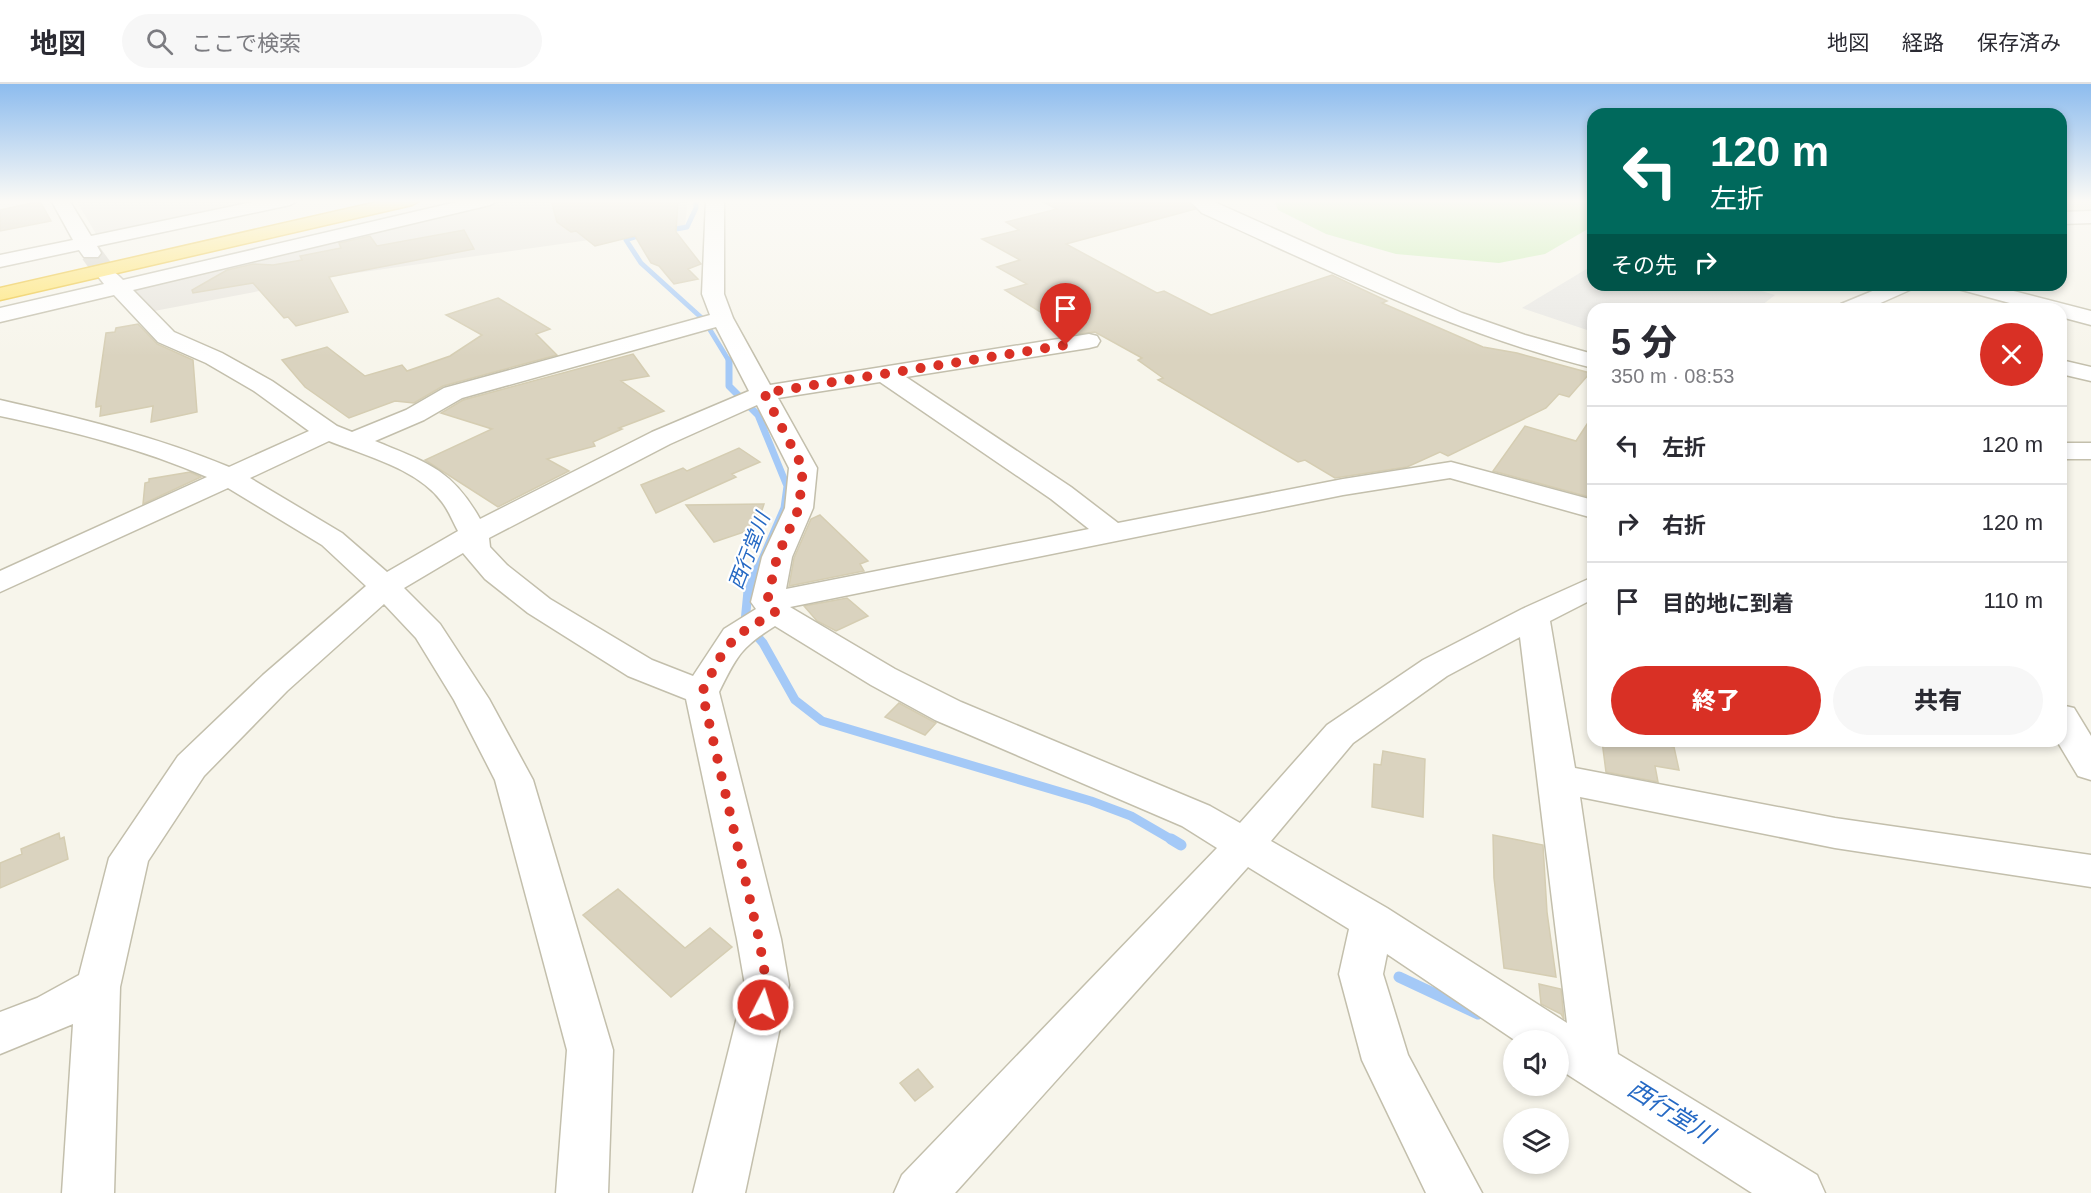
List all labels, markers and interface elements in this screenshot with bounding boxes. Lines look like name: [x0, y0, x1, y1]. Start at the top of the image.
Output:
search box: [122, 14, 542, 68]
icon: search: [143, 25, 176, 58]
text: 地図: [30, 28, 86, 59]
text: ここで検索: [191, 31, 301, 56]
text: 地図: [1827, 31, 1869, 54]
text: 経路: [1902, 31, 1944, 54]
text: 保存済み: [1977, 31, 2061, 54]
text: 120 m: [1710, 128, 1829, 175]
icon: left: [1611, 132, 1689, 210]
text: 左折: [1710, 184, 1764, 214]
icon: right: [1689, 246, 1722, 279]
text: その先: [1611, 253, 1677, 278]
pin: [1040, 283, 1091, 345]
icon: arrive: [1049, 292, 1082, 325]
text: 5 分: [1611, 322, 1677, 363]
button: close: [1980, 323, 2043, 386]
text: 350 m · 08:53: [1611, 365, 1734, 387]
icon: left: [1611, 429, 1644, 462]
text: 120 m: [1982, 432, 2043, 457]
text: 左折: [1662, 435, 1706, 460]
icon: right: [1611, 507, 1644, 540]
water label: 西行堂川: [724, 508, 774, 592]
text: 120 m: [1982, 510, 2043, 535]
text: 右折: [1662, 513, 1706, 538]
icon: arrive: [1611, 585, 1644, 618]
text: 110 m: [1983, 588, 2043, 613]
text: 目的地に到着: [1662, 591, 1794, 616]
button: 終了: [1611, 666, 1821, 735]
button: 共有: [1833, 666, 2043, 735]
position arrow: [731, 973, 795, 1037]
map controls: [1503, 1030, 1569, 1174]
button: sound: [1503, 1030, 1569, 1096]
water label: 西行堂川: [1623, 1075, 1722, 1150]
button: layers: [1503, 1108, 1569, 1174]

